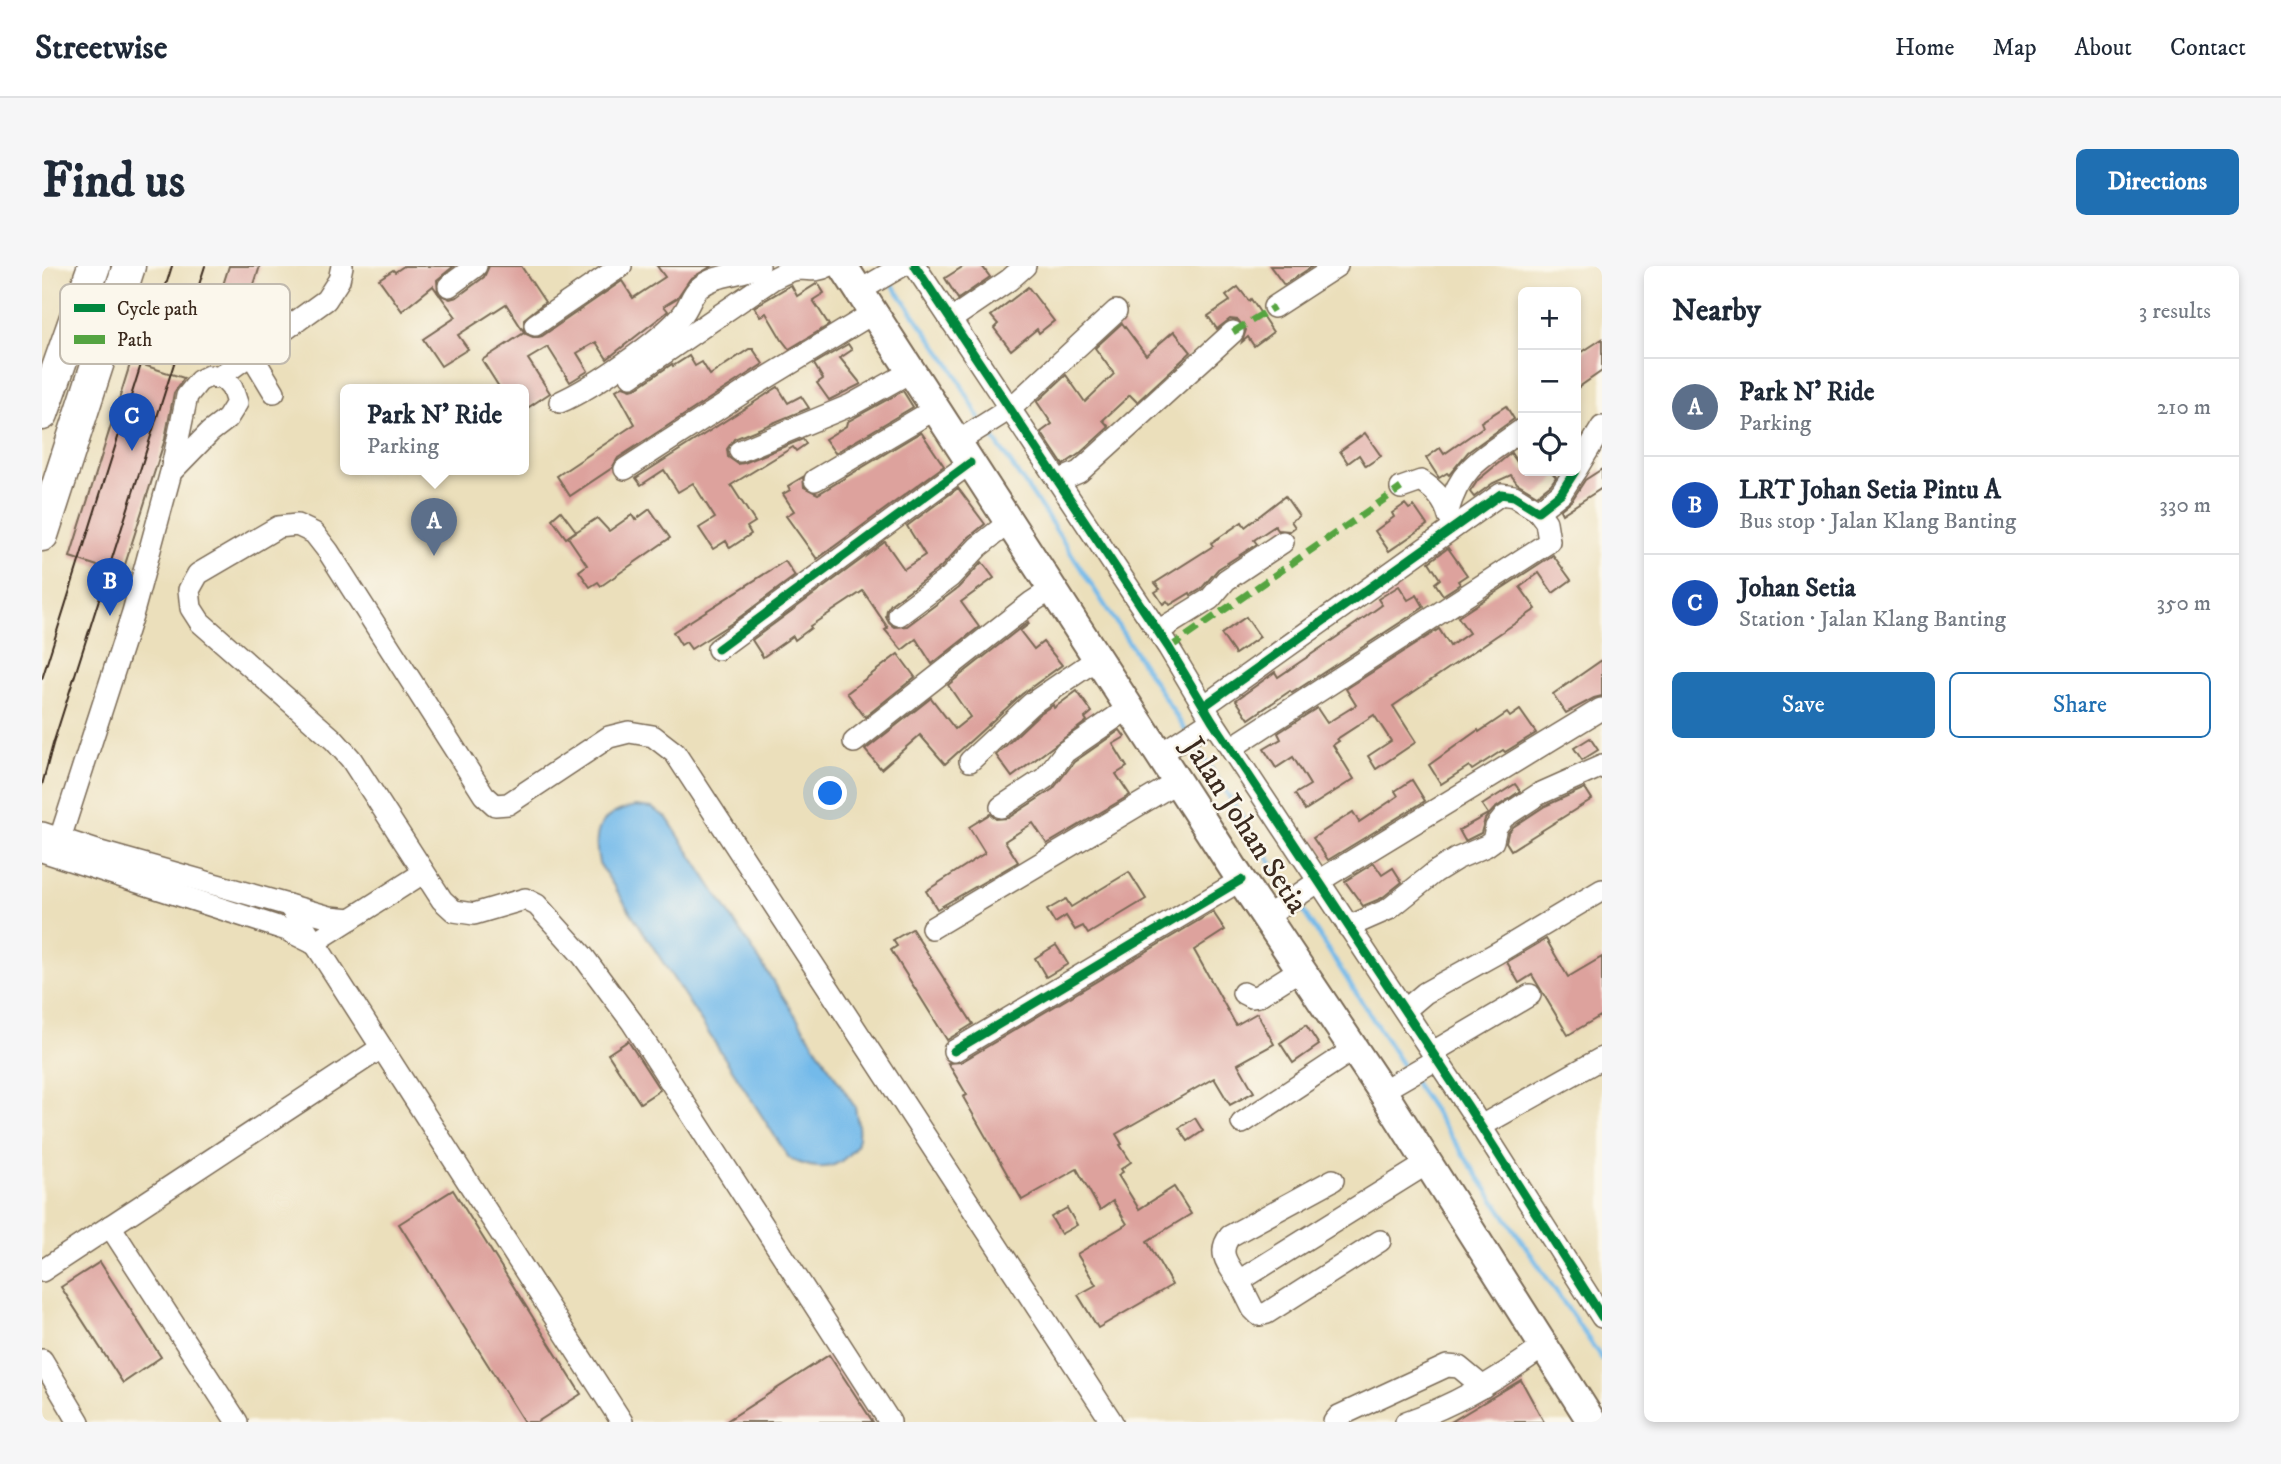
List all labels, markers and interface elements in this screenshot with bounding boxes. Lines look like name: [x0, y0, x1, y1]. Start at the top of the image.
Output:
text: Streetwise: [35, 28, 167, 69]
text: Home: [1895, 33, 1954, 63]
text: Map: [1992, 33, 2037, 63]
text: About: [2075, 33, 2132, 63]
text: Contact: [2170, 33, 2246, 63]
button: Directions: [2076, 149, 2239, 215]
text: Find us: [42, 151, 185, 213]
legend: [60, 284, 290, 364]
map controls: [1518, 287, 1581, 476]
button: +: [1518, 287, 1581, 350]
text: Nearby: [1672, 293, 1761, 330]
text: 3 results: [2139, 297, 2211, 326]
text: Cycle path: [117, 298, 198, 321]
text: Path: [117, 329, 152, 352]
button: −: [1518, 350, 1581, 413]
text: Park N' Ride: [1739, 376, 1874, 409]
popup: [340, 384, 529, 475]
pin: C: [109, 393, 155, 451]
text: A: [1688, 393, 1702, 422]
text: 210 m: [2157, 393, 2211, 422]
text: Park N' Ride: [367, 399, 502, 432]
text: Parking: [1739, 409, 1811, 438]
button: locate: [1518, 413, 1581, 476]
text: Parking: [367, 432, 439, 461]
text: LRT Johan Setia Pintu A: [1739, 474, 2001, 507]
text: B: [1688, 491, 1702, 520]
text: 330 m: [2159, 491, 2211, 520]
pin: A: [411, 498, 457, 556]
text: Bus stop · Jalan Klang Banting: [1739, 507, 2016, 536]
pin: B: [87, 558, 133, 616]
text: Johan Setia: [1739, 572, 1856, 605]
text: C: [1687, 589, 1703, 618]
text: 350 m: [2156, 589, 2211, 618]
text: Station · Jalan Klang Banting: [1739, 605, 2006, 634]
button: Save: [1672, 672, 1935, 738]
button: Share: [1949, 672, 2211, 738]
street label: Jalan Johan Setia: [1172, 728, 1316, 921]
your location: [813, 776, 847, 810]

